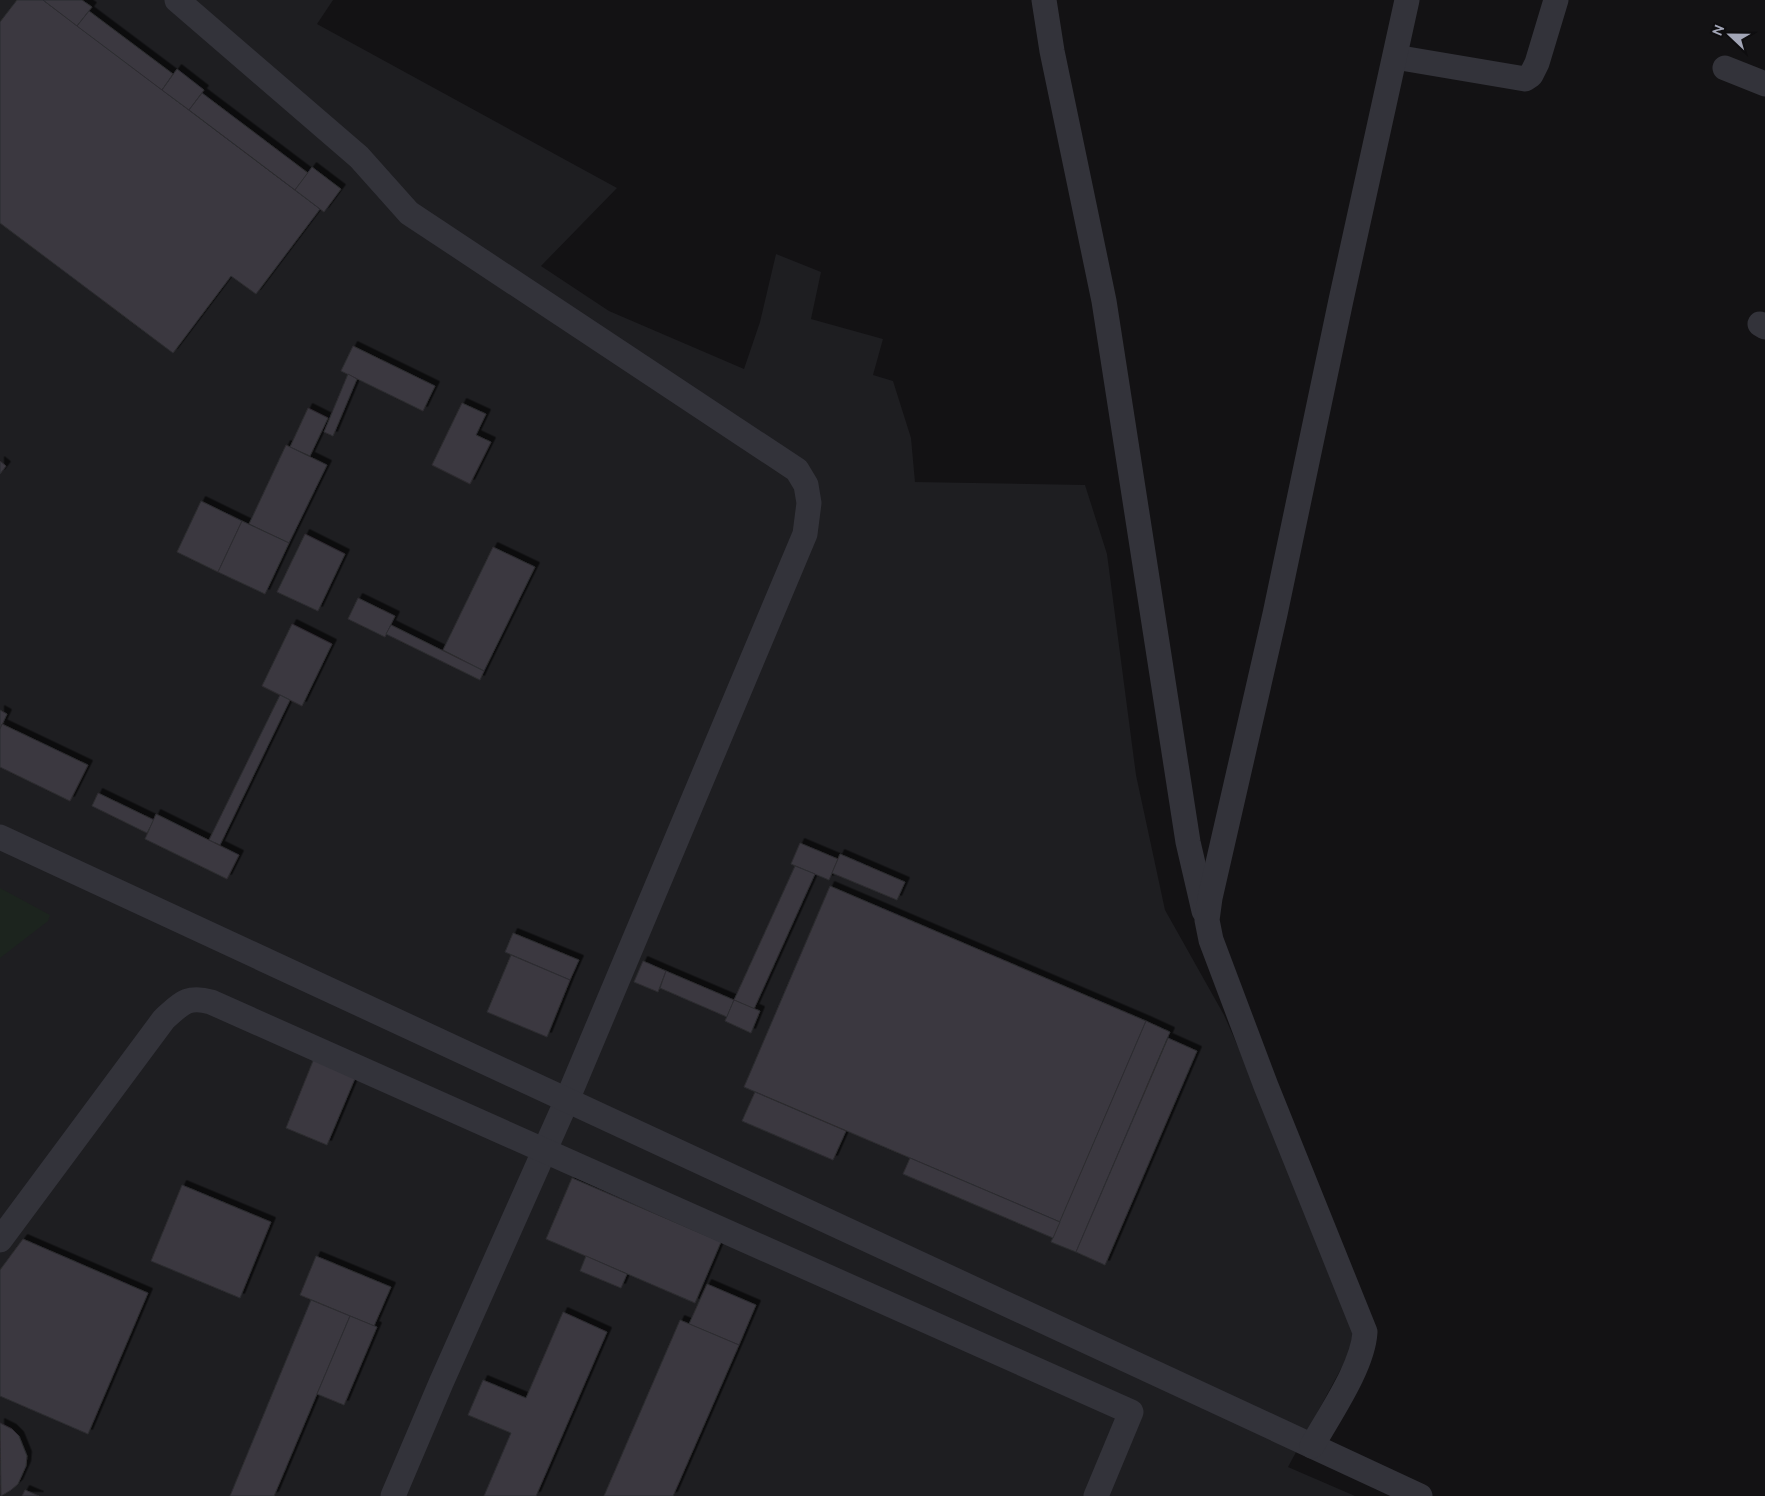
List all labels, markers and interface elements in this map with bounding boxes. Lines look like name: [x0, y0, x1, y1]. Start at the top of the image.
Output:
north arrow: [1705, 10, 1755, 60]
text: N: [1709, 22, 1727, 38]

